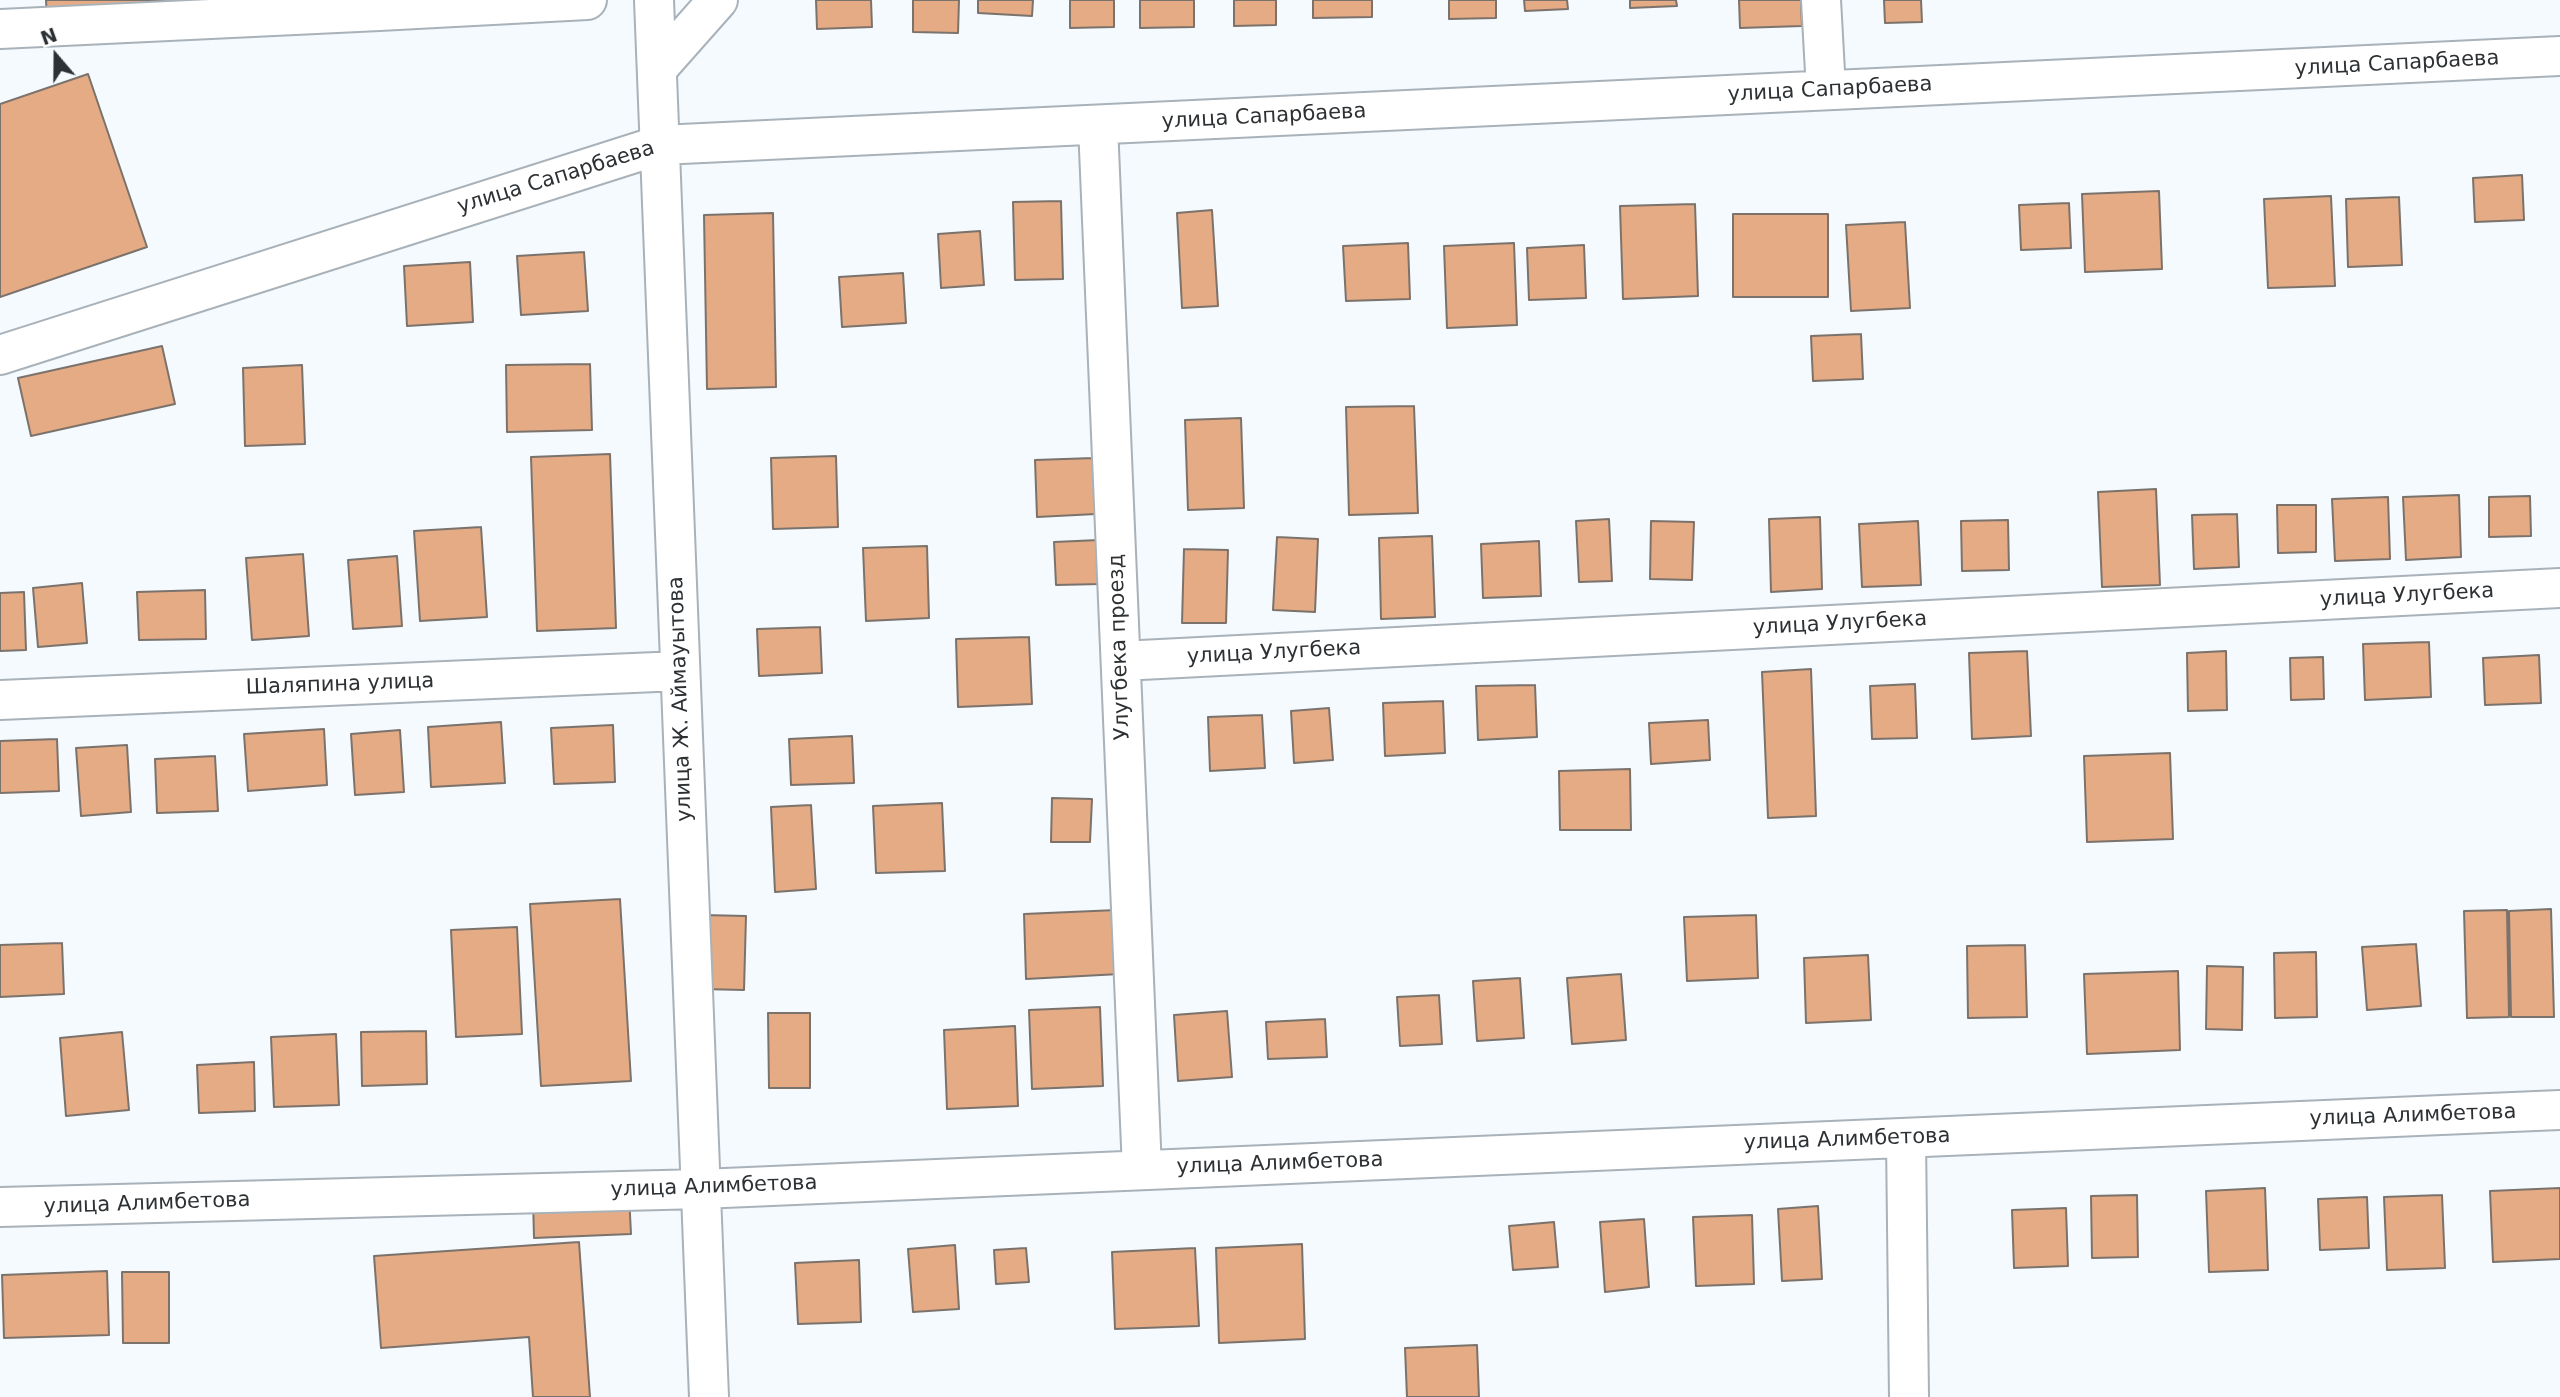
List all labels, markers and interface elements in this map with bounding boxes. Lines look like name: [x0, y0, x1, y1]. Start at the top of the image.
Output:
north arrow: [21, 21, 91, 91]
text: N: [38, 23, 60, 49]
street label: улица Сапарбаева: [2294, 46, 2500, 82]
street label: улица Сапарбаева: [1727, 72, 1933, 108]
street label: улица Сапарбаева: [1161, 99, 1367, 135]
street label: улица Сапарбаева: [454, 136, 658, 220]
street label: Улугбека проезд: [1104, 553, 1136, 741]
street label: улица Ж. Аймауытова: [664, 576, 698, 822]
street label: улица Улугбека: [2319, 579, 2495, 613]
street label: улица Улугбека: [1752, 607, 1928, 641]
street label: улица Улугбека: [1186, 636, 1362, 670]
street label: Шаляпина улица: [245, 669, 435, 701]
street label: улица Алимбетова: [2309, 1100, 2517, 1132]
street label: улица Алимбетова: [1743, 1124, 1951, 1156]
street label: улица Алимбетова: [1176, 1148, 1384, 1180]
street label: улица Алимбетова: [610, 1171, 818, 1203]
street label: улица Алимбетова: [43, 1188, 251, 1220]

